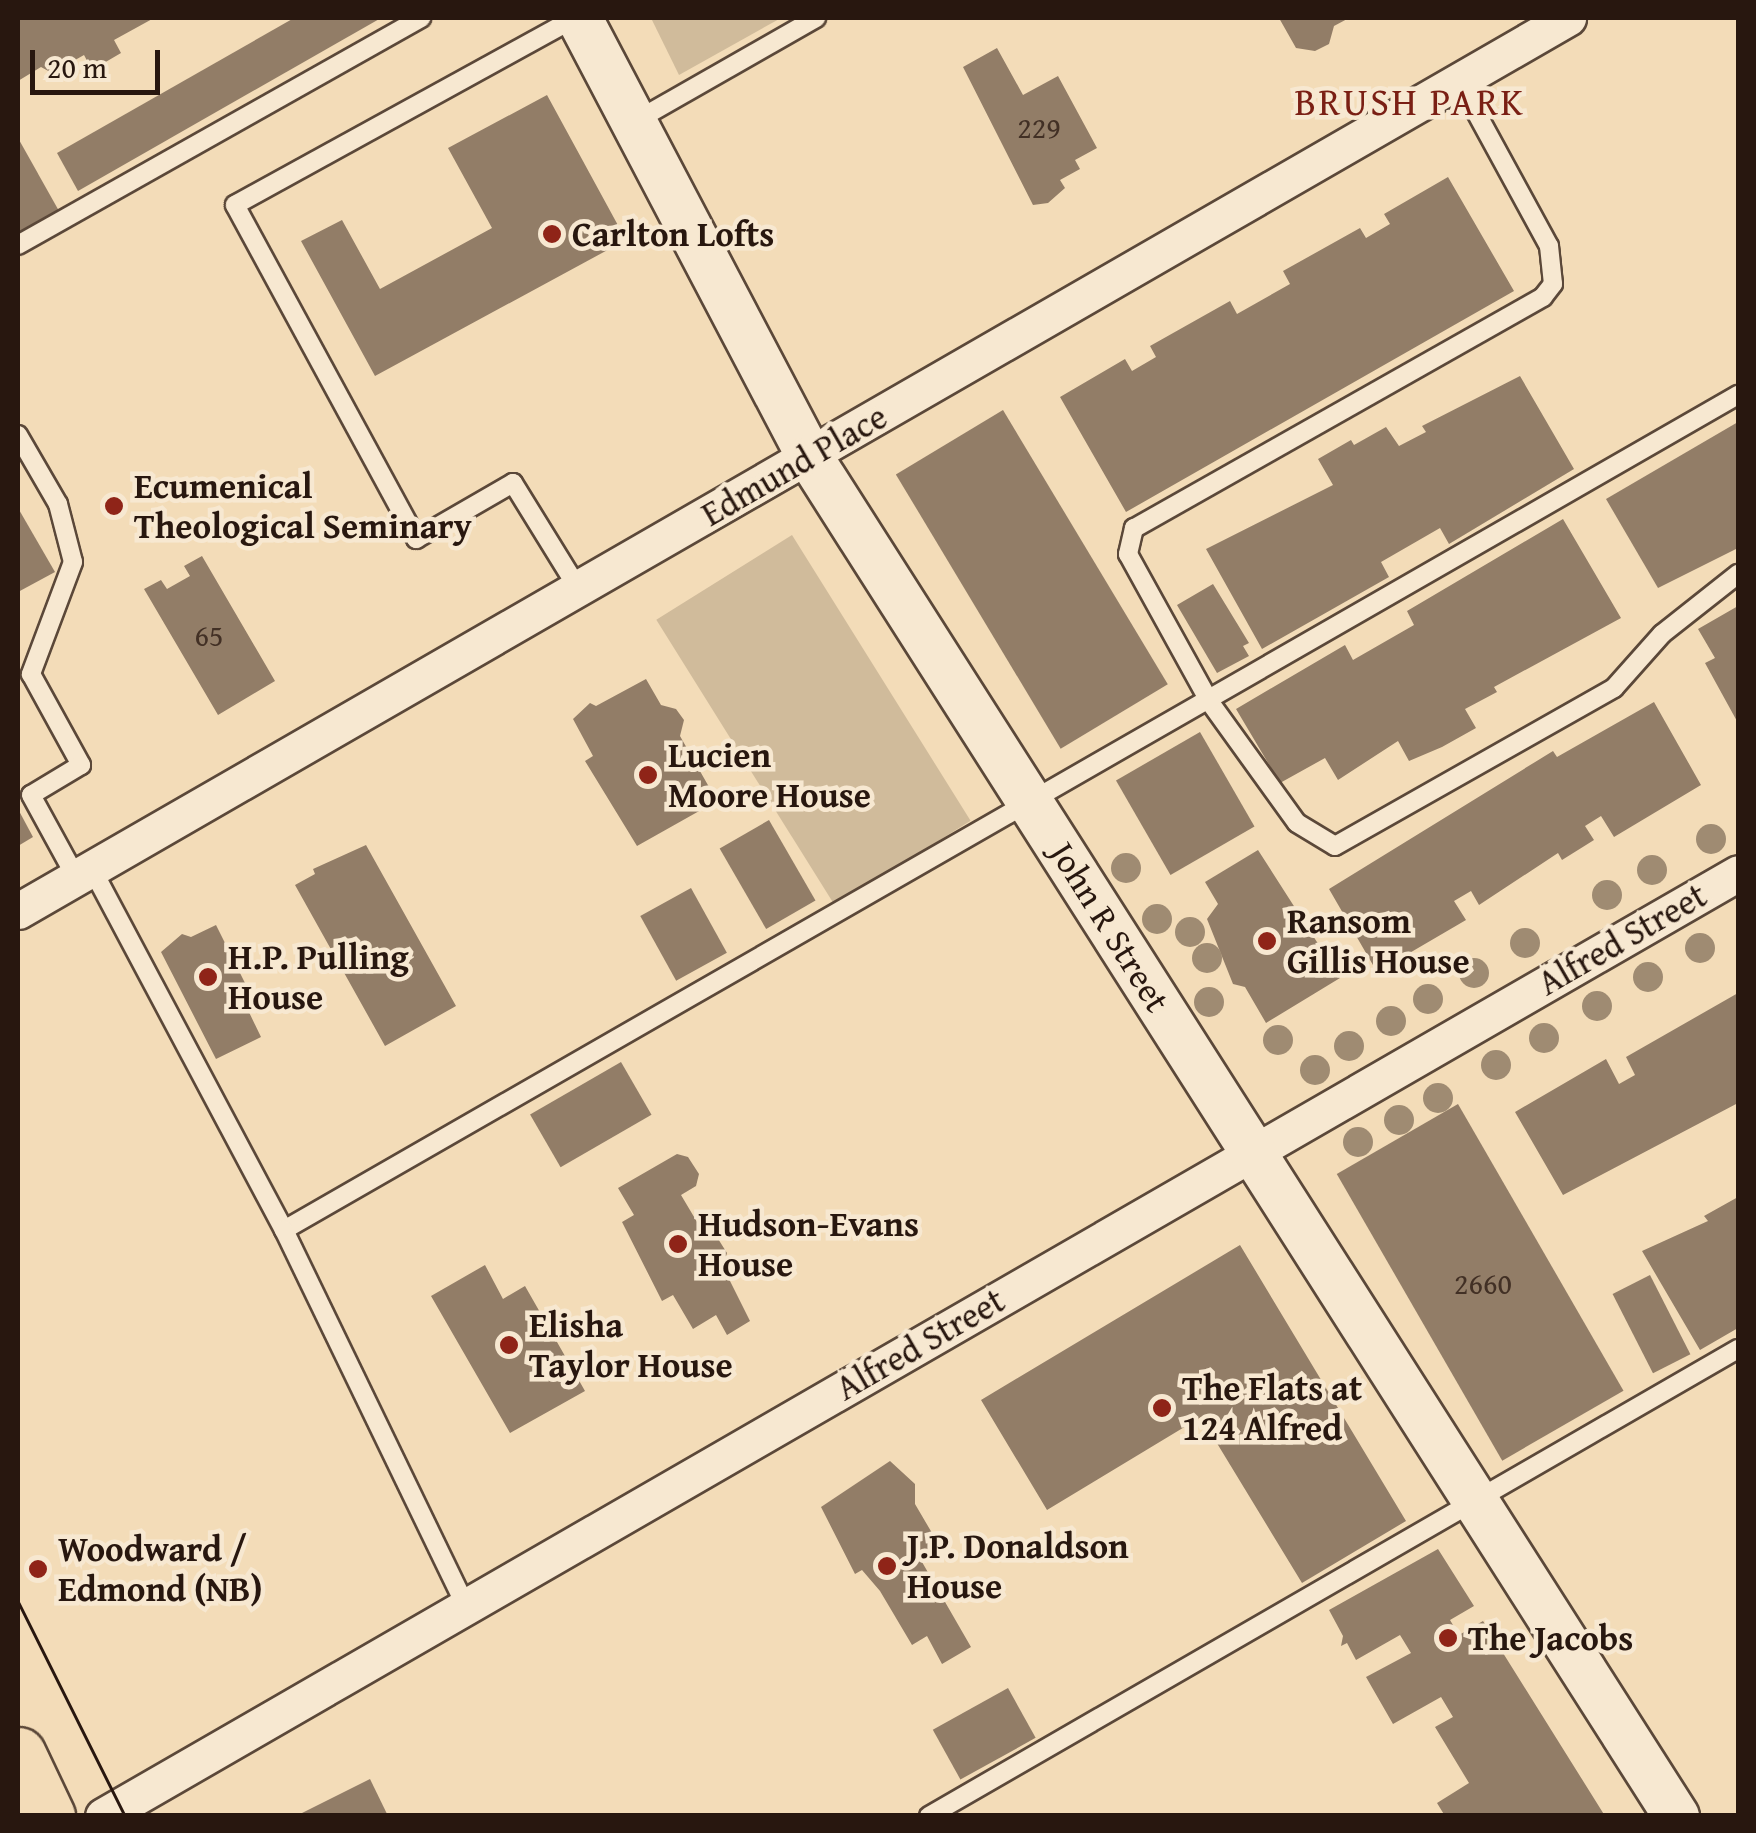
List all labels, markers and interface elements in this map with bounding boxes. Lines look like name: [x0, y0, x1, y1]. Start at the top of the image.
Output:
scale bar: [35, 30, 165, 92]
text: 20 m: [47, 45, 107, 89]
district label: BRUSH PARK: [1294, 79, 1526, 125]
house number: 229: [1017, 109, 1061, 145]
place label: Carlton Lofts: [572, 213, 774, 255]
marker: Carlton Lofts: [541, 223, 563, 245]
street label: Edmund Place: [694, 395, 894, 535]
place label: Ecumenical Theological Seminary: [134, 465, 472, 547]
marker: Ecumenical Theological Seminary: [103, 495, 125, 517]
house number: 65: [195, 617, 223, 653]
place label: Lucien Moore House: [668, 734, 871, 816]
marker: Lucien Moore House: [637, 764, 659, 786]
street label: John R Street: [1041, 834, 1179, 1020]
street label: Alfred Street: [1530, 874, 1714, 1004]
place label: Ransom Gillis House: [1287, 900, 1470, 982]
marker: Ransom Gillis House: [1256, 930, 1278, 952]
place label: H.P. Pulling House: [228, 936, 409, 1018]
marker: H.P. Pulling House: [197, 966, 219, 988]
place label: Hudson-Evans House: [698, 1203, 919, 1285]
marker: Hudson-Evans House: [667, 1233, 689, 1255]
house number: 2660: [1454, 1265, 1512, 1301]
street label: Alfred Street: [828, 1279, 1012, 1409]
place label: Elisha Taylor House: [529, 1304, 733, 1386]
marker: Elisha Taylor House: [498, 1334, 520, 1356]
place label: The Flats at 124 Alfred: [1182, 1367, 1362, 1449]
marker: The Flats at 124 Alfred: [1151, 1397, 1173, 1419]
place label: J.P. Donaldson House: [907, 1525, 1129, 1607]
place label: Woodward / Edmond (NB): [58, 1528, 262, 1610]
marker: J.P. Donaldson House: [876, 1555, 898, 1577]
marker: Woodward / Edmond (NB): [27, 1558, 49, 1580]
place label: The Jacobs: [1468, 1617, 1633, 1659]
marker: The Jacobs: [1437, 1627, 1459, 1649]

